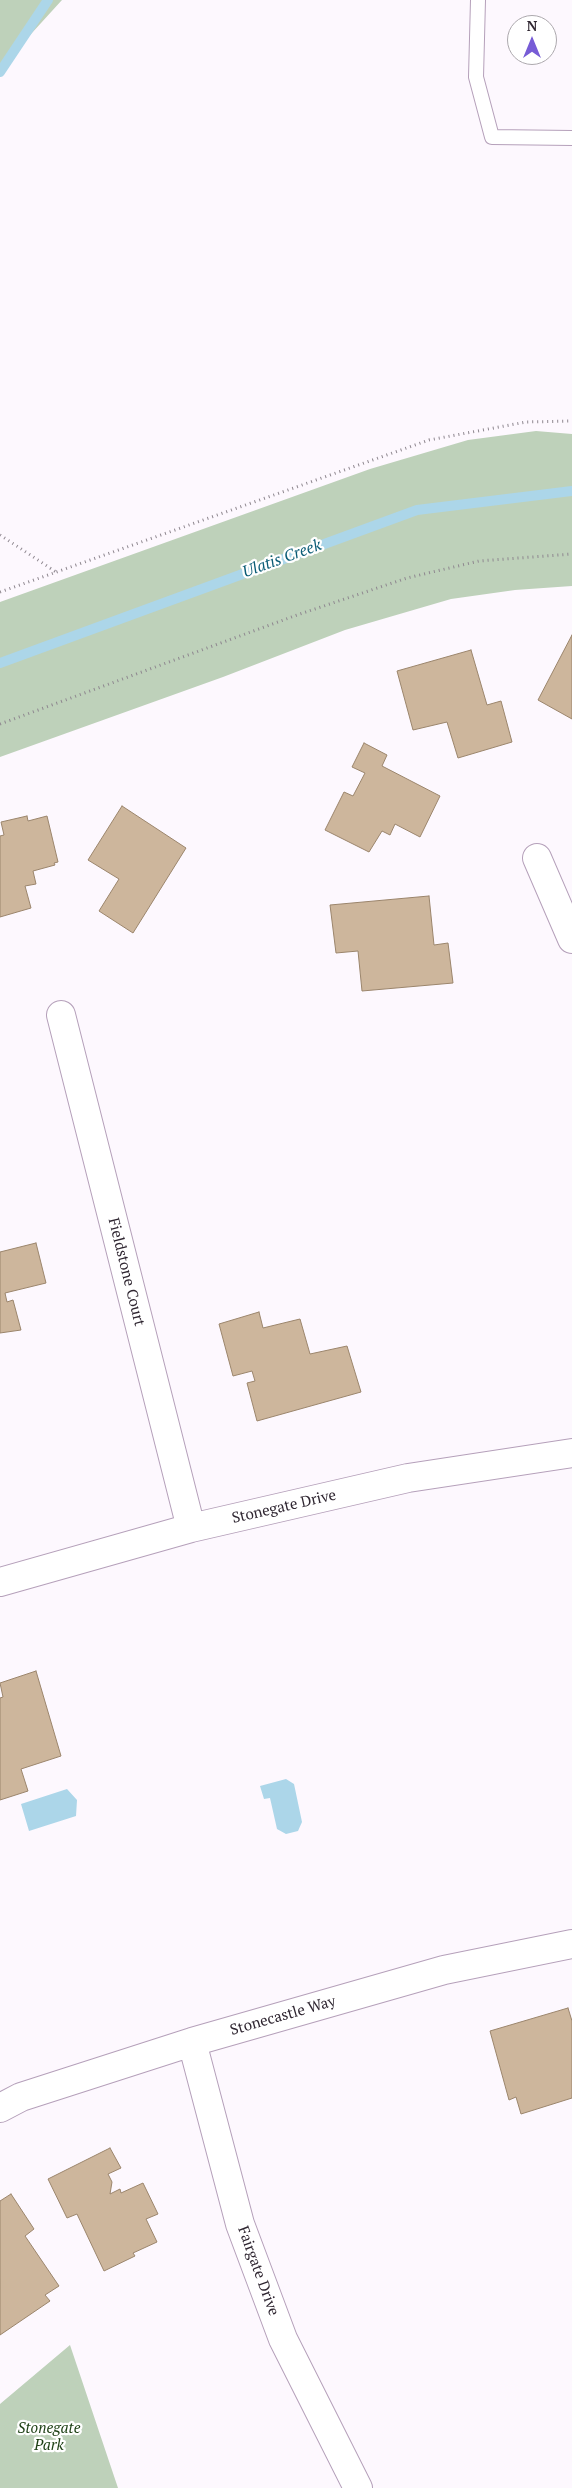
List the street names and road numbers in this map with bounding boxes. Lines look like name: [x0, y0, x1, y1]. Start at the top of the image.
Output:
street label: Fieldstone Court: [104, 1216, 148, 1328]
street label: Stonegate Drive: [230, 1486, 338, 1528]
street label: Stonecastle Way: [228, 1992, 338, 2040]
street label: Fairgate Drive: [233, 2224, 283, 2318]

